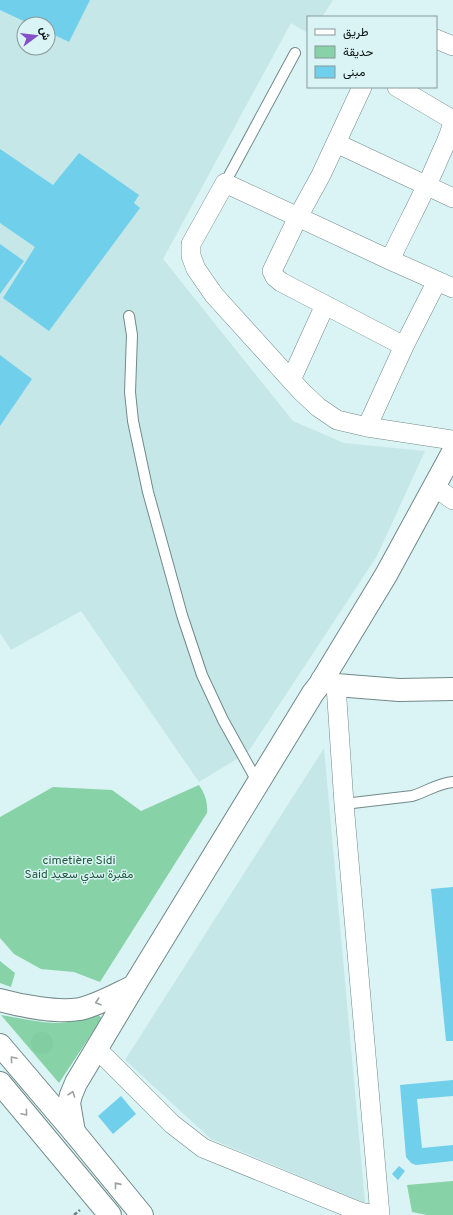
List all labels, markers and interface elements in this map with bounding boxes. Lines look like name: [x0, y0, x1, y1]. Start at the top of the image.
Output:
north arrow: [16, 16, 56, 56]
legend: [307, 16, 437, 88]
text: ش: [36, 25, 53, 42]
text: طريق: [343, 25, 369, 41]
text: حديقة: [343, 45, 373, 61]
text: مبنى: [343, 65, 365, 81]
park label: cimetière Sidi Said مقبرة سدي سعيد: [25, 853, 133, 884]
one-way arrow: [95, 998, 102, 1006]
one-way arrow: [10, 1057, 17, 1064]
one-way arrow: [67, 1090, 76, 1097]
one-way arrow: [21, 1108, 28, 1116]
one-way arrow: [115, 1182, 122, 1189]

